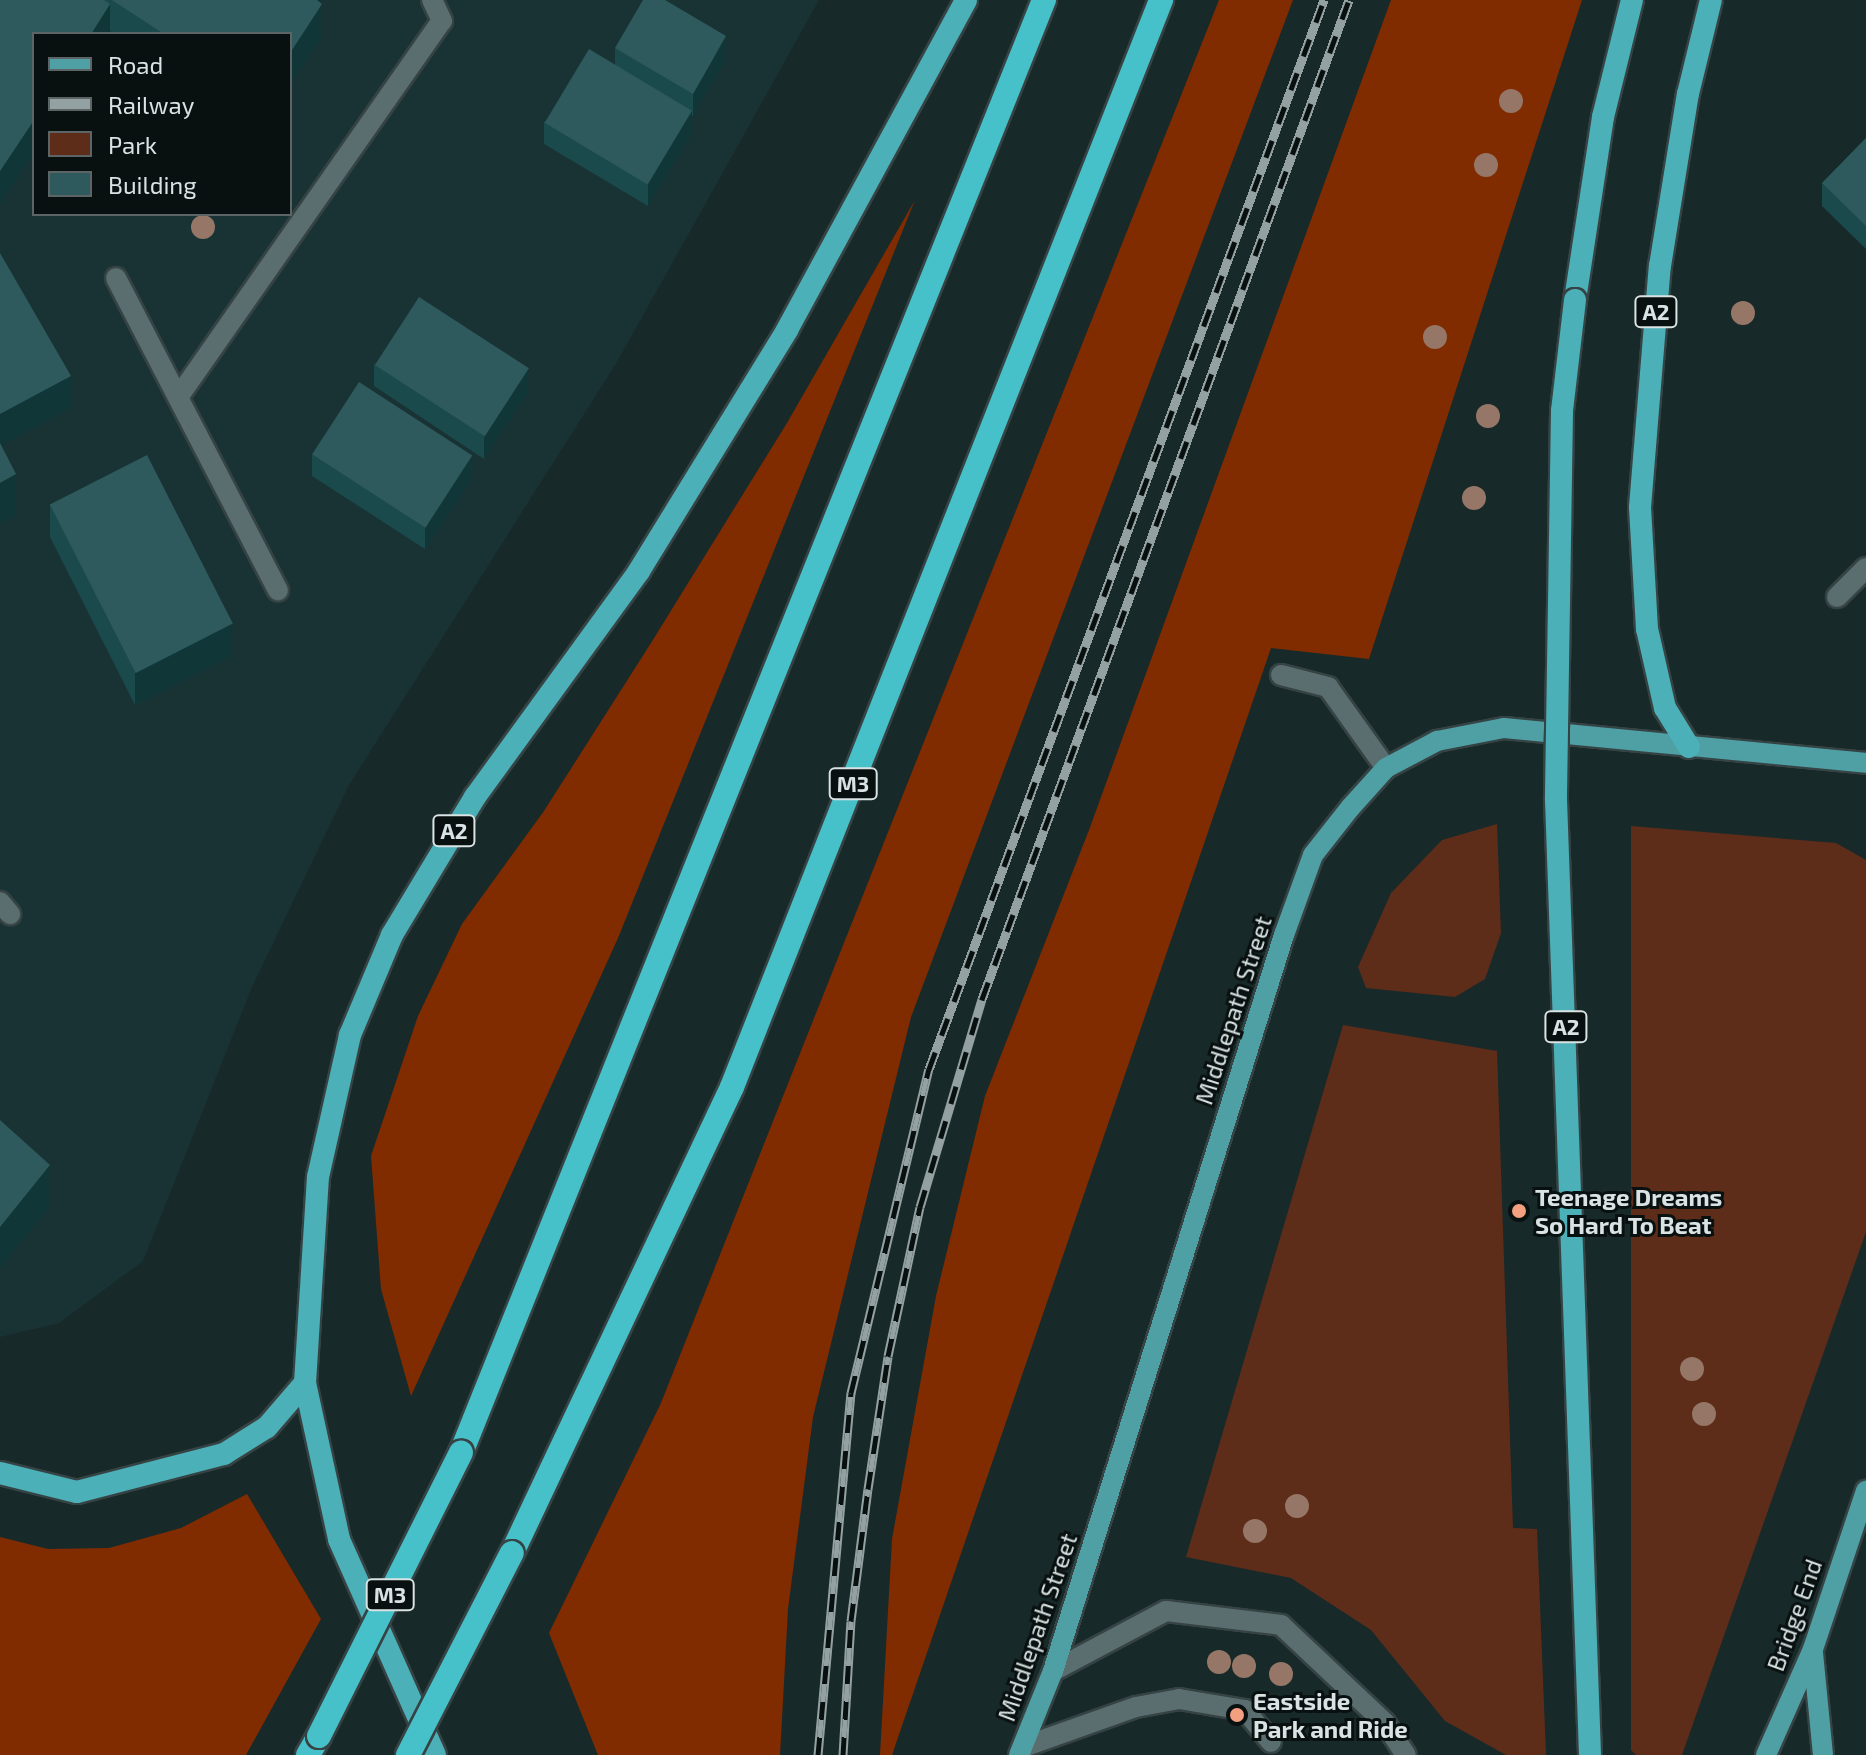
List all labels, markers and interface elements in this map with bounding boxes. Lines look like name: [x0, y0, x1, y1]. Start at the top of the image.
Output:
legend: [32, 32, 292, 216]
text: Road: [108, 50, 163, 79]
text: Railway: [108, 90, 194, 119]
text: Park: [108, 130, 157, 159]
text: Building: [108, 170, 197, 199]
road number: A2: [1634, 294, 1678, 330]
road number: M3: [827, 766, 879, 802]
road number: A2: [432, 813, 476, 849]
street label: Middlepath Street: [1189, 912, 1277, 1108]
road number: A2: [1544, 1009, 1588, 1045]
place label: Teenage Dreams So Hard To Beat: [1535, 1183, 1722, 1239]
marker: Teenage Dreams So Hard To Beat: [1510, 1202, 1528, 1220]
street label: Middlepath Street: [991, 1529, 1083, 1725]
street label: Bridge End: [1760, 1555, 1828, 1675]
road number: M3: [364, 1577, 416, 1613]
place label: Eastside Park and Ride: [1253, 1687, 1408, 1743]
marker: Eastside Park and Ride: [1228, 1706, 1246, 1724]

